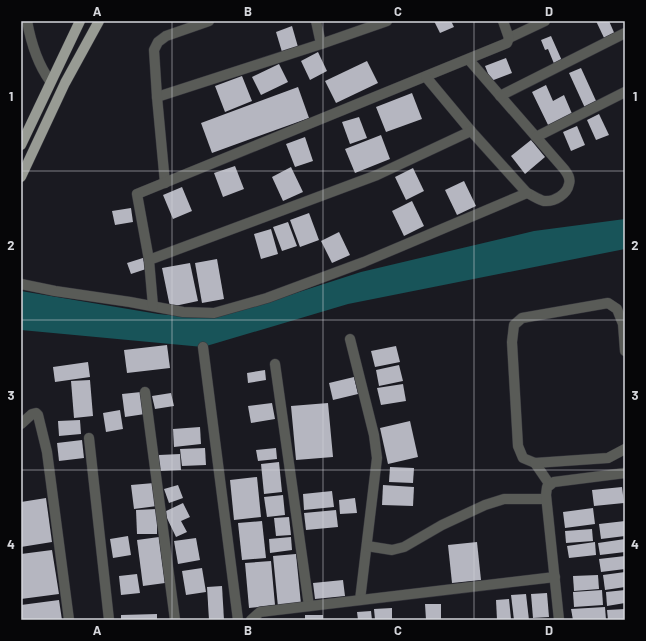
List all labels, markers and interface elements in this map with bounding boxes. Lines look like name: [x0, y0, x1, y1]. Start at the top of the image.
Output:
text: A: [93, 3, 102, 19]
text: B: [244, 3, 252, 19]
text: C: [394, 3, 402, 19]
text: D: [545, 3, 553, 19]
text: 1: [9, 88, 13, 104]
text: 1: [633, 88, 637, 104]
text: 2: [7, 237, 15, 253]
text: 2: [631, 237, 639, 253]
text: 3: [7, 387, 15, 403]
text: 3: [631, 387, 639, 403]
text: 4: [7, 536, 15, 552]
text: 4: [631, 536, 639, 552]
text: A: [93, 622, 102, 638]
text: B: [244, 622, 252, 638]
text: C: [394, 622, 402, 638]
text: D: [545, 622, 553, 638]

